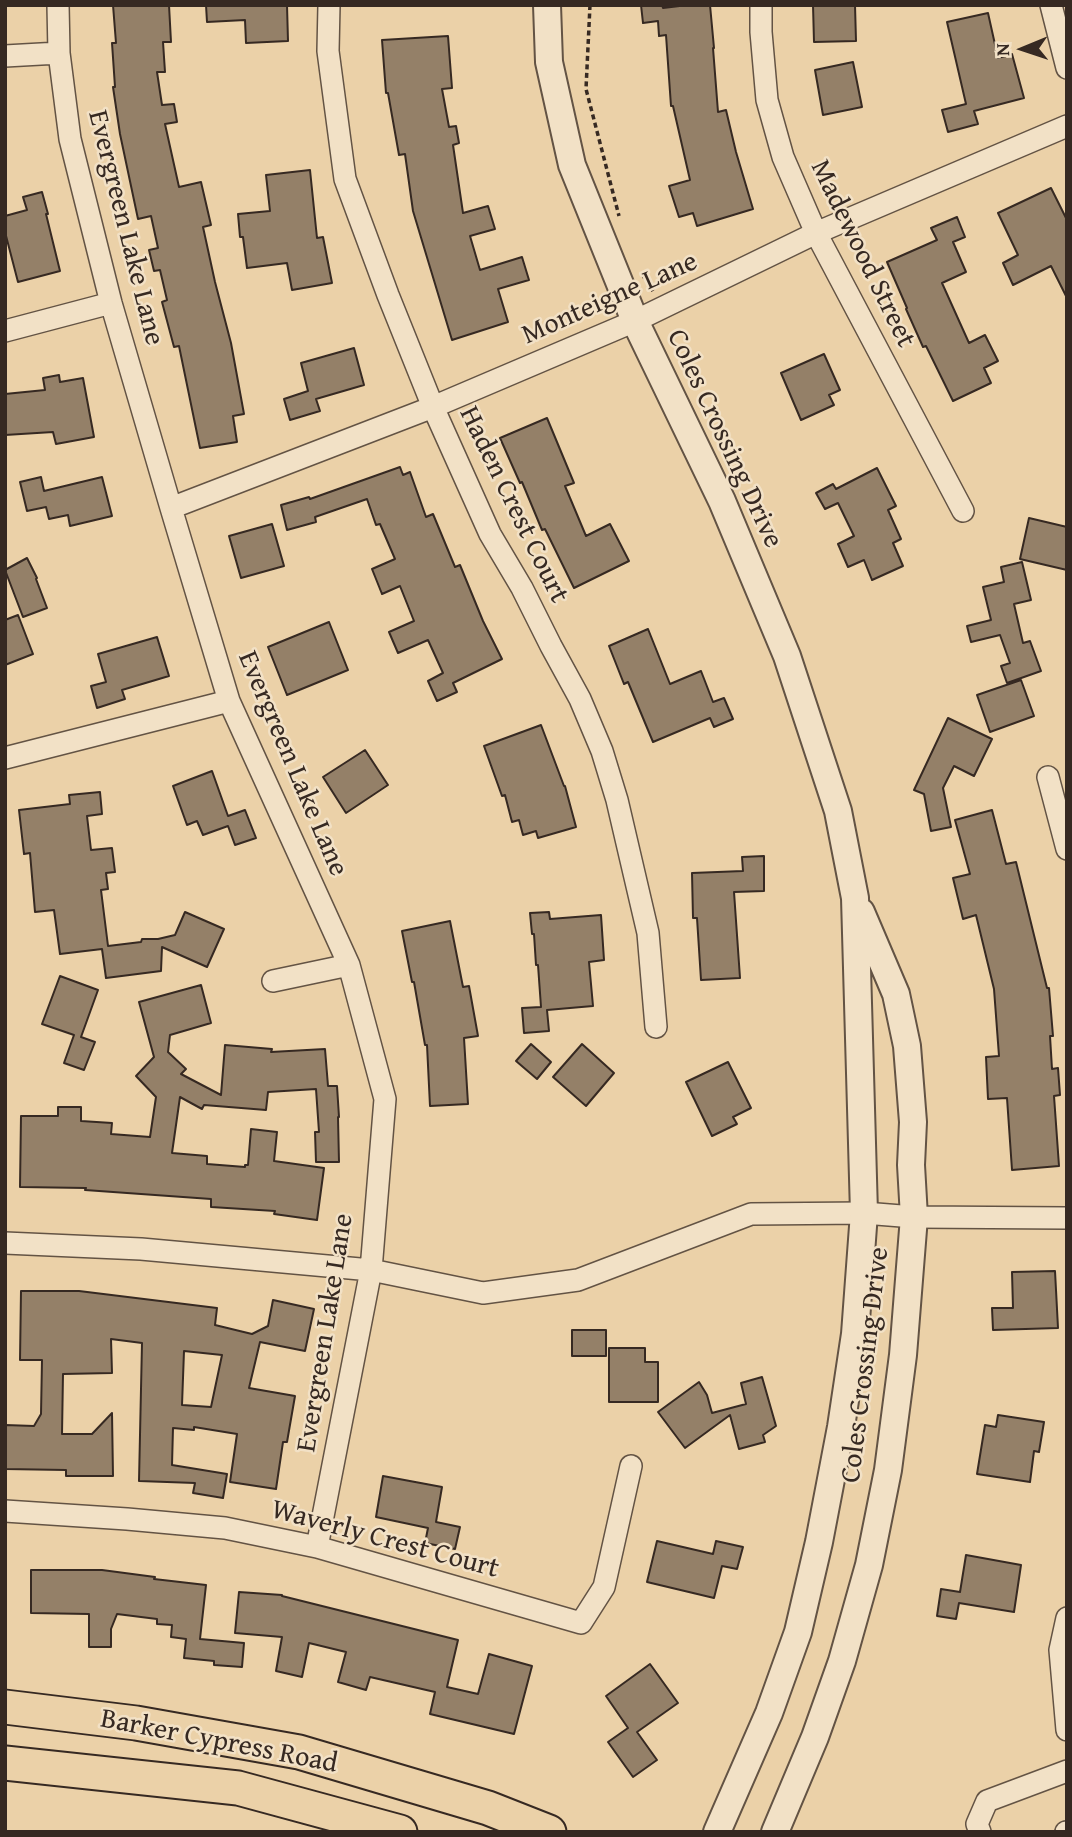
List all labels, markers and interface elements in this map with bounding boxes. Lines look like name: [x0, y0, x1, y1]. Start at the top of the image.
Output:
north arrow: [988, 14, 1058, 84]
text: N: [988, 43, 1016, 57]
street label: Evergreen Lake Lane: [80, 107, 170, 349]
street label: Madewood Street: [802, 155, 922, 353]
street label: Monteigne Lane: [517, 245, 703, 353]
street label: Coles Crossing Drive: [659, 324, 789, 554]
street label: Haden Crest Court: [451, 401, 575, 609]
street label: Evergreen Lake Lane: [229, 647, 355, 881]
street label: Evergreen Lake Lane: [291, 1211, 361, 1455]
street label: Coles Crossing Drive: [835, 1245, 897, 1485]
street label: Waverly Crest Court: [268, 1493, 502, 1587]
street label: Barker Cypress Road: [98, 1703, 340, 1781]

